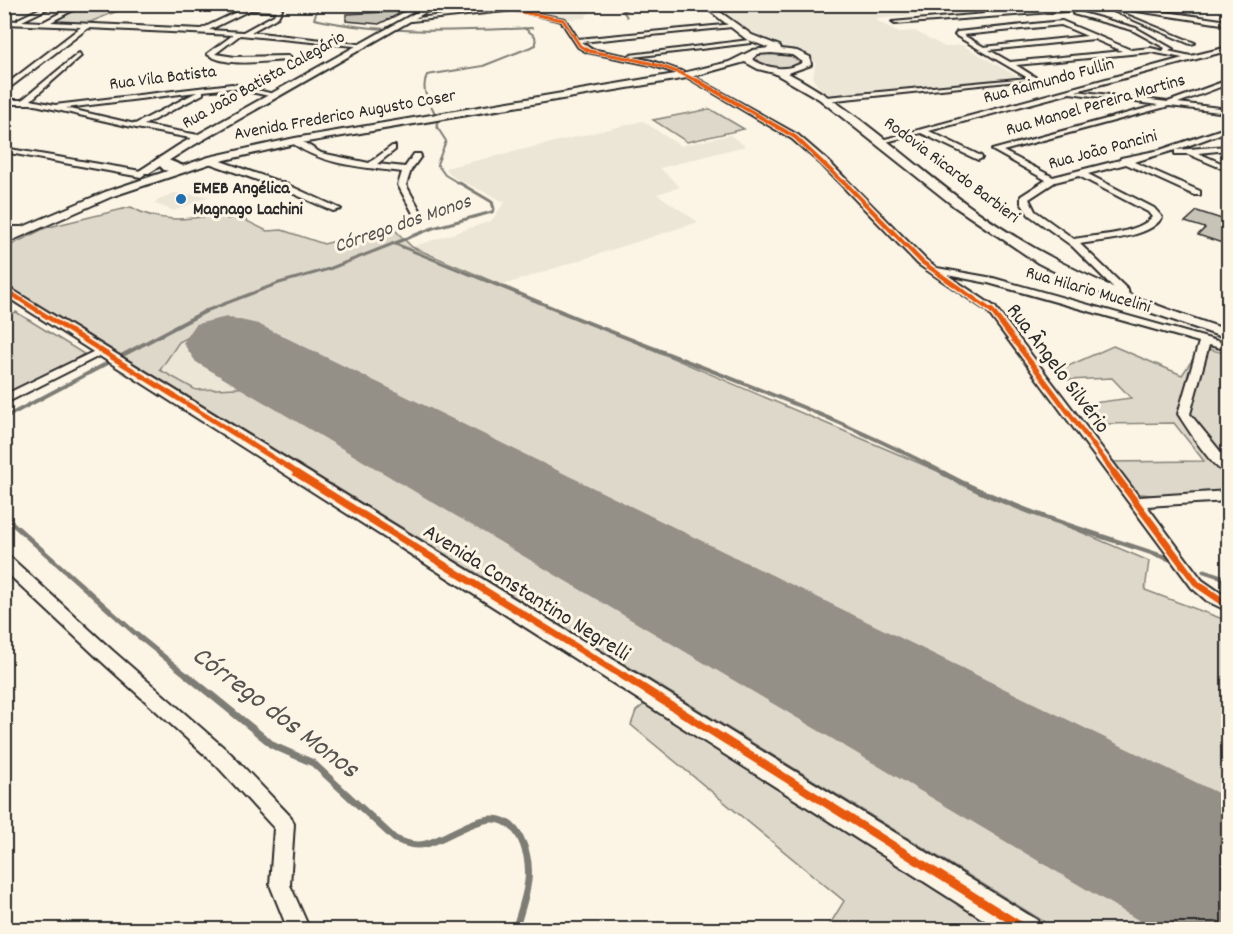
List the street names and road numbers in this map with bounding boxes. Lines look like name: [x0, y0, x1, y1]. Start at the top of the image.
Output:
street label: Rua João Batista Calegário: [178, 26, 350, 136]
street label: Rua Raimundo Fullin: [981, 53, 1117, 111]
street label: Rua Vila Batista: [108, 60, 218, 98]
street label: Rua Manoel Pereira Martins: [1003, 68, 1189, 144]
street label: Avenida Frederico Augusto Coser: [232, 84, 458, 148]
street label: Rodovia Ricardo Barbieri: [878, 112, 1024, 230]
street label: Rua João Pancini: [1046, 124, 1160, 178]
street label: Rua Hilario Mucelini: [1023, 261, 1153, 321]
street label: Rua Ângelo Silvério: [998, 297, 1116, 441]
street label: Avenida Constantino Negrelli: [416, 518, 636, 670]

